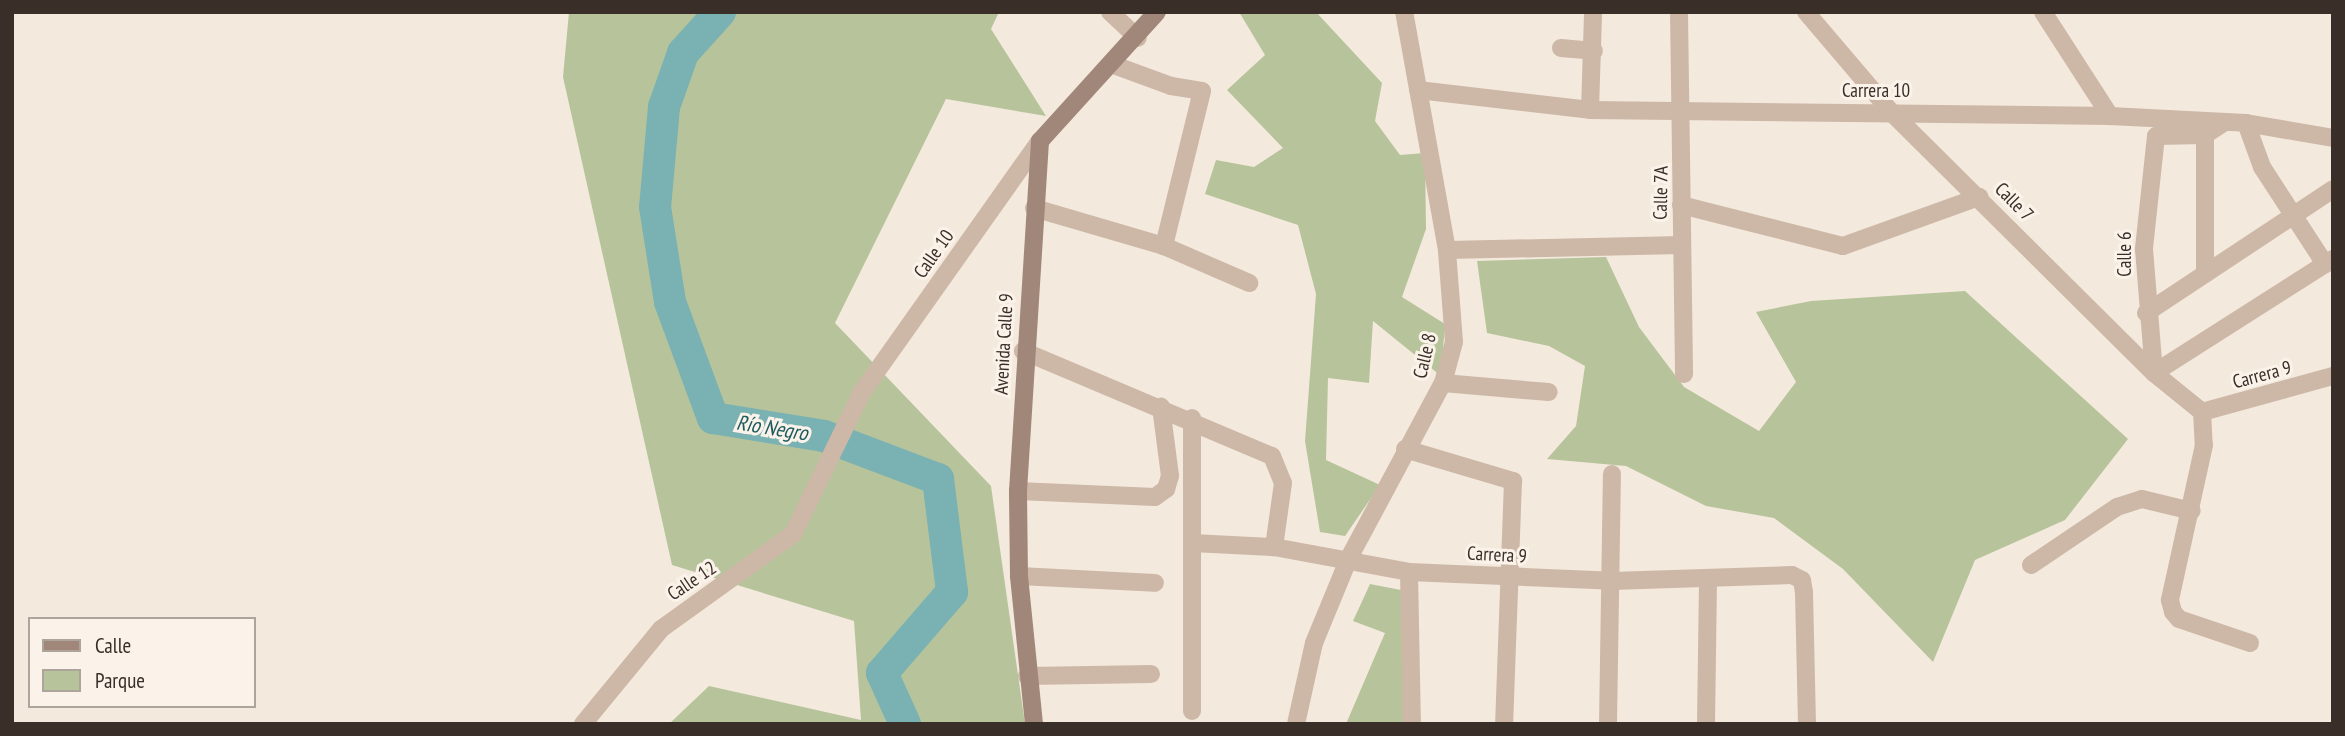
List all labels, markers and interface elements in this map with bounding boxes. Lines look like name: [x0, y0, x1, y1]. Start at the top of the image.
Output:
street label: Carrera 10: [1842, 80, 1910, 102]
street label: Calle 7A: [1649, 166, 1673, 220]
street label: Calle 7: [1990, 178, 2038, 226]
street label: Calle 10: [909, 225, 959, 283]
street label: Calle 6: [2114, 231, 2136, 277]
street label: Avenida Calle 9: [990, 293, 1018, 395]
street label: Calle 8: [1409, 331, 1441, 381]
street label: Carrera 9: [2230, 356, 2294, 394]
water label: Río Negro: [735, 410, 809, 446]
street label: Carrera 9: [1467, 542, 1527, 568]
street label: Calle 12: [663, 556, 721, 606]
legend: [28, 617, 256, 708]
text: Calle: [95, 632, 131, 659]
text: Parque: [95, 667, 145, 694]

